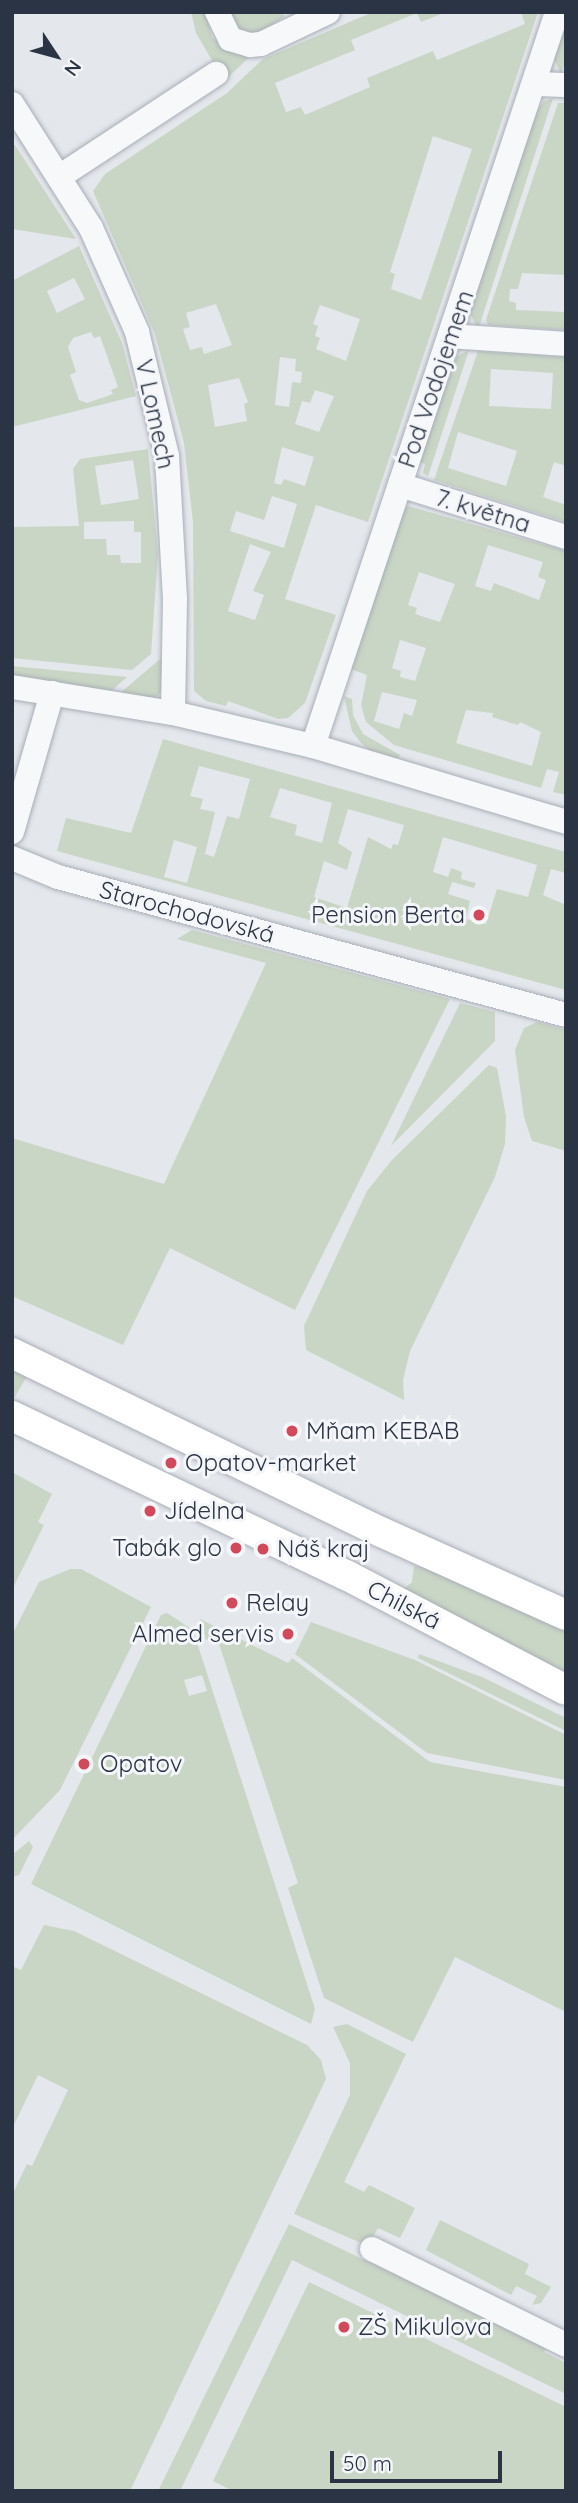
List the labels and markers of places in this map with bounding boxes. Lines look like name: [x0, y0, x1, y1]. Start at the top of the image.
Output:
place label: Pension Berta: [311, 901, 465, 929]
marker: Pension Berta: [471, 907, 487, 923]
place label: Mňam KEBAB: [306, 1417, 459, 1445]
marker: Mňam KEBAB: [284, 1423, 300, 1439]
place label: Opatov-market: [185, 1449, 357, 1477]
marker: Opatov-market: [163, 1455, 179, 1471]
place label: Jídelna: [164, 1497, 245, 1525]
marker: Jídelna: [142, 1503, 158, 1519]
place label: Tabák glo: [112, 1534, 222, 1562]
place label: Náš kraj: [277, 1535, 370, 1563]
marker: Tabák glo: [228, 1540, 244, 1556]
marker: Náš kraj: [255, 1541, 271, 1557]
place label: Relay: [246, 1589, 309, 1617]
marker: Relay: [224, 1595, 240, 1611]
place label: Almed servis: [132, 1620, 274, 1648]
marker: Almed servis: [280, 1626, 296, 1642]
place label: Opatov: [100, 1750, 183, 1778]
marker: Opatov: [74, 1754, 94, 1774]
place label: ZŠ Mikulova: [358, 2313, 492, 2341]
marker: ZŠ Mikulova: [336, 2319, 352, 2335]

